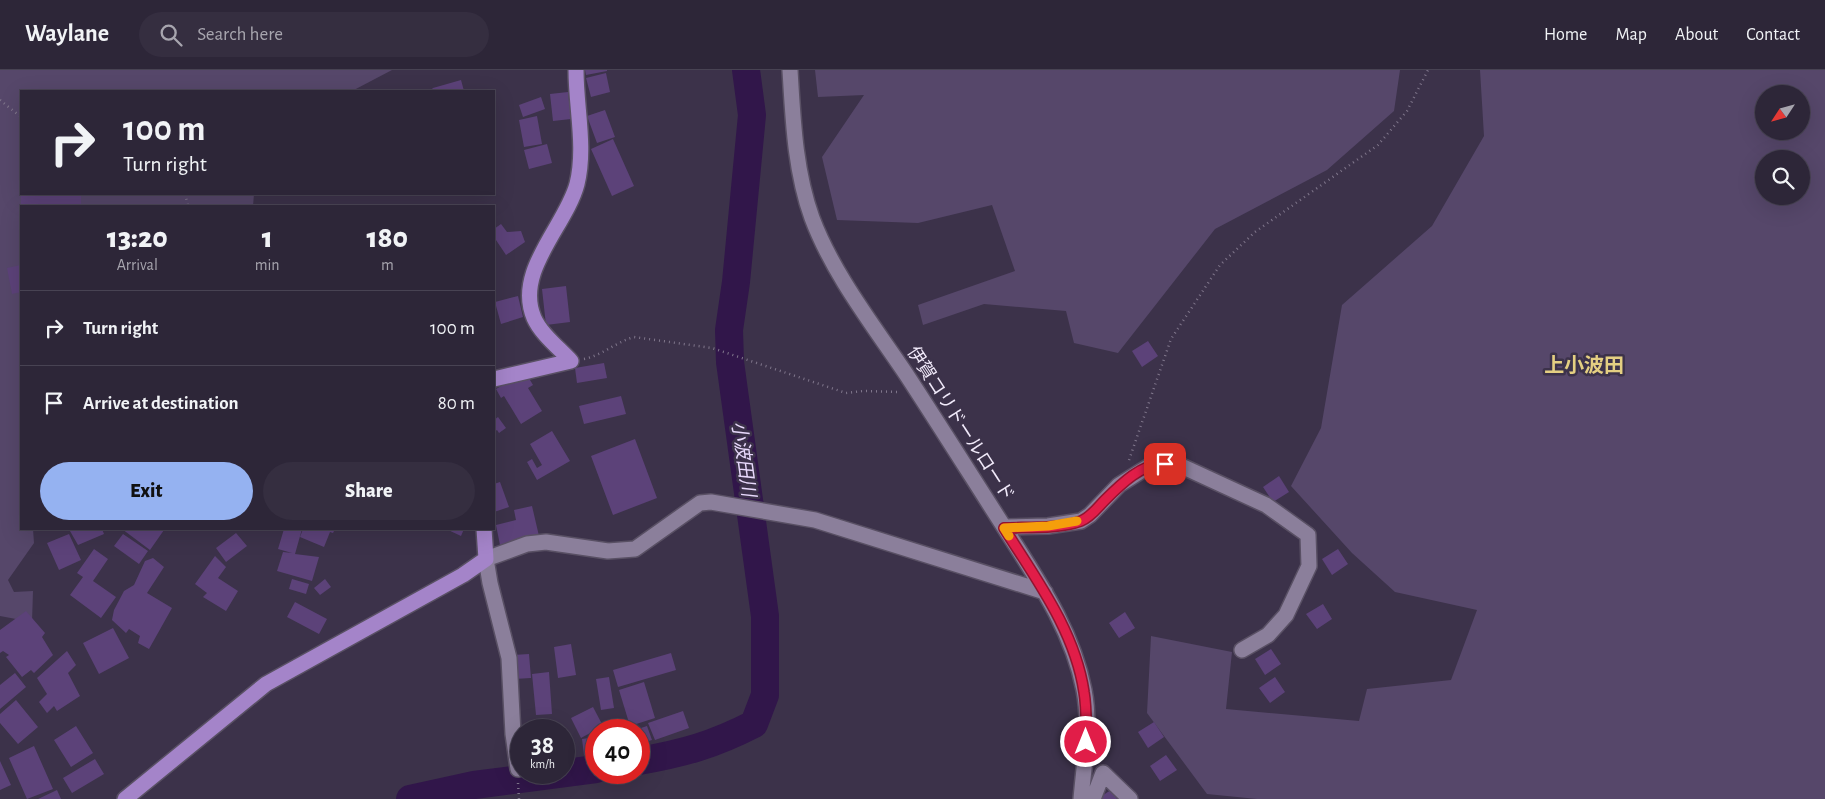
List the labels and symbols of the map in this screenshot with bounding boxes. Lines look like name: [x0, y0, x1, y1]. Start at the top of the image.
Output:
north arrow: [1755, 85, 1810, 140]
street label: 伊賀コリドールロード: [903, 343, 1018, 504]
district label: 上小波田: [1544, 355, 1624, 376]
water label: 小波田川: [728, 420, 759, 500]
pin: [1144, 443, 1186, 485]
position arrow: [1059, 715, 1111, 767]
speed limit sign: 40: [585, 719, 650, 784]

